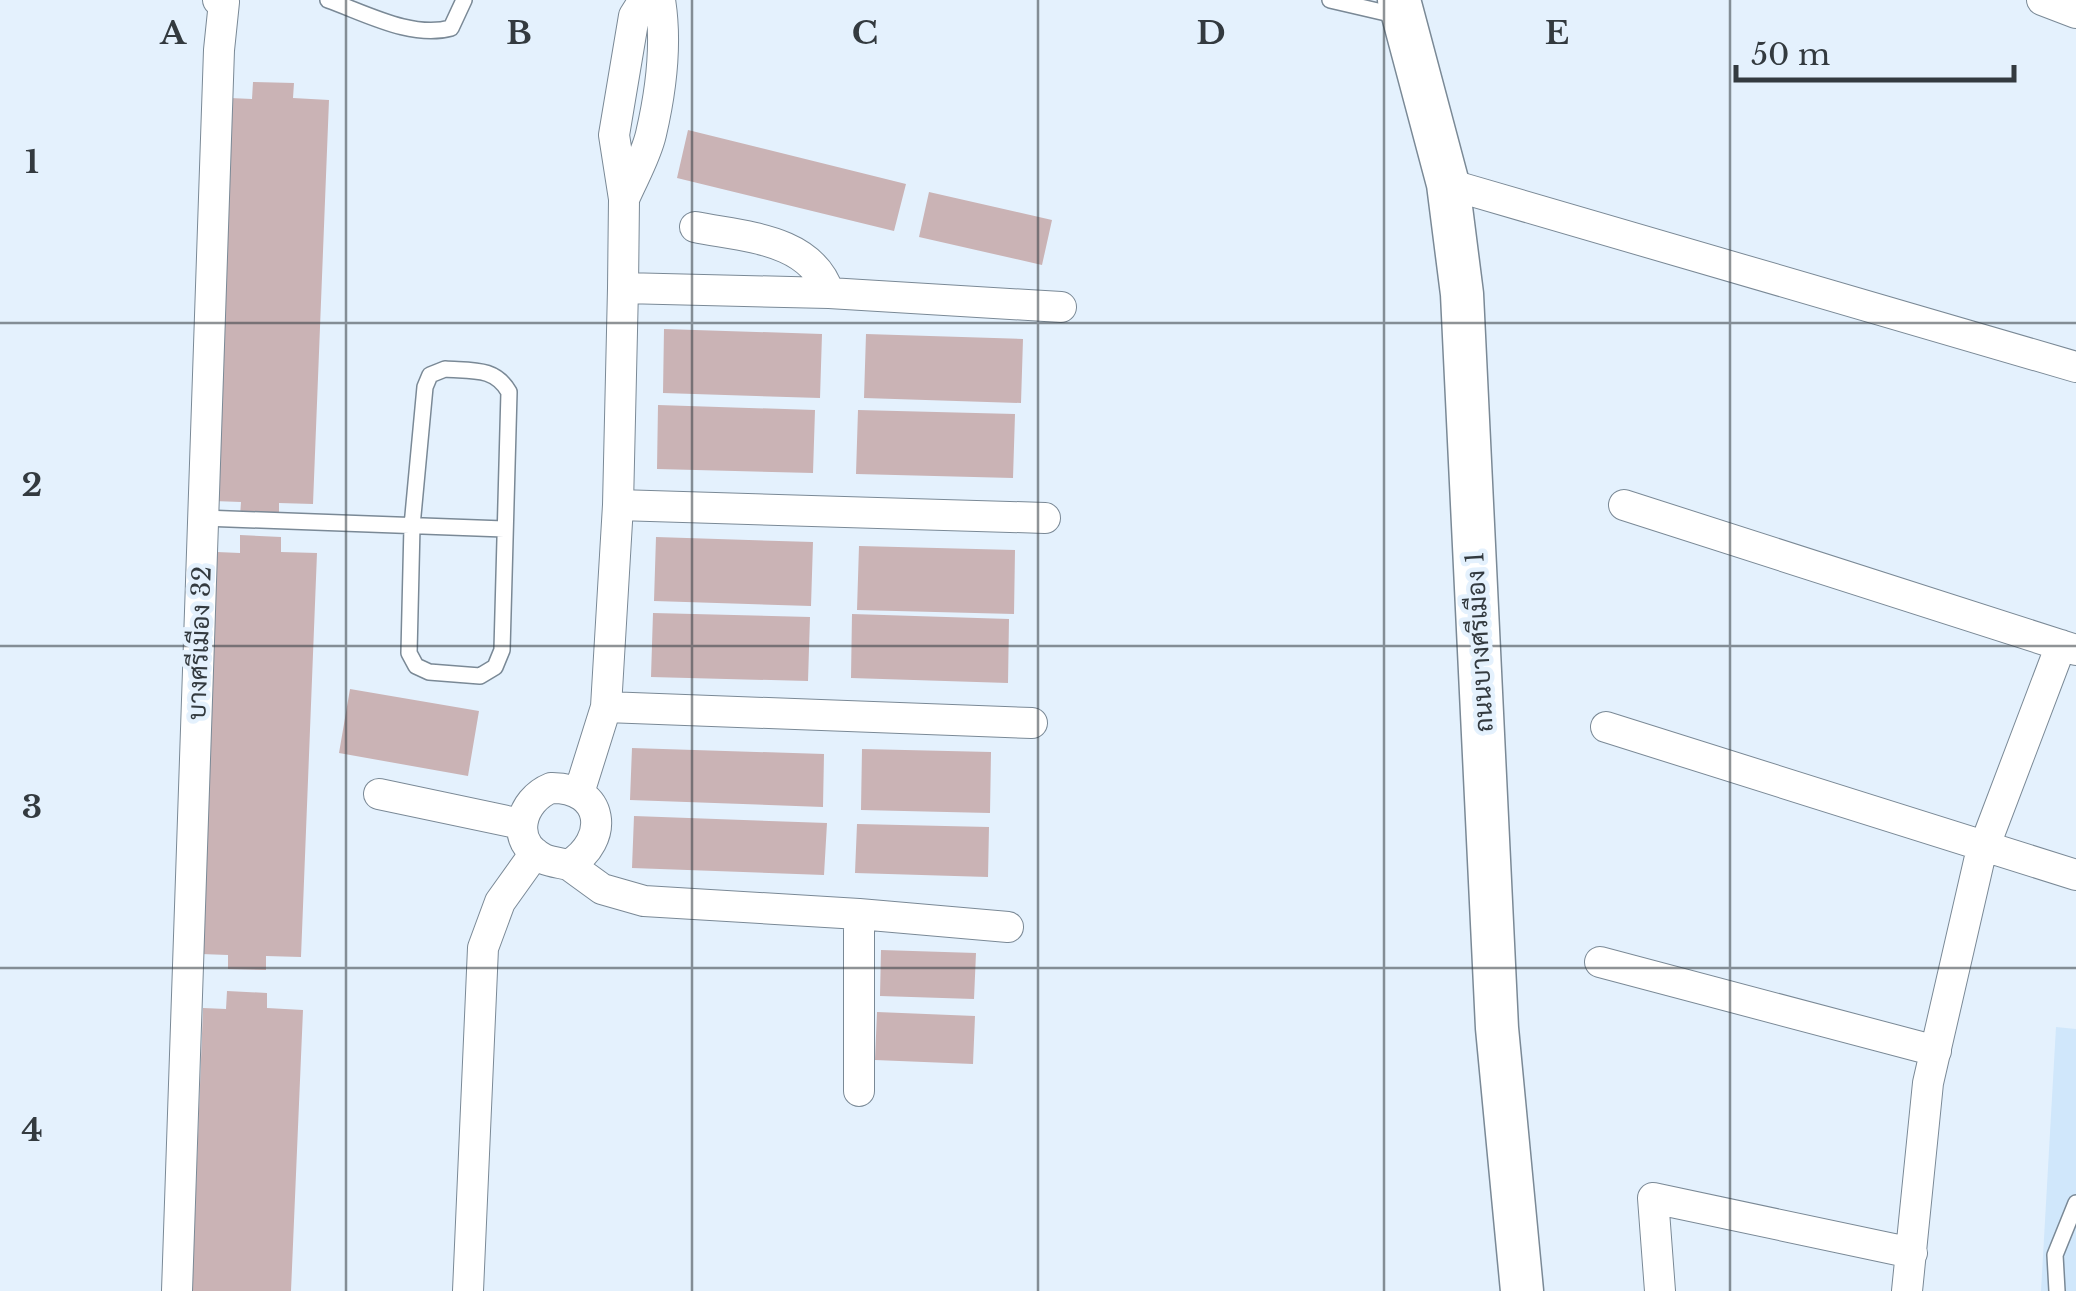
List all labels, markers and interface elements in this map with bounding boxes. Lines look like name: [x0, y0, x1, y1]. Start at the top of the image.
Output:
text: A: [159, 13, 187, 53]
text: B: [506, 13, 532, 53]
text: C: [852, 13, 878, 53]
text: D: [1196, 13, 1226, 53]
text: E: [1545, 13, 1569, 53]
scale bar: [1736, 20, 2014, 82]
text: 50 m: [1751, 36, 1830, 73]
text: 1: [25, 142, 39, 182]
text: 2: [22, 465, 42, 505]
street label: ถนนบางศรีเมือง 1: [1458, 551, 1500, 733]
street label: บางศรีเมือง 32: [180, 566, 218, 720]
text: 3: [22, 787, 42, 827]
text: 4: [21, 1110, 43, 1150]

